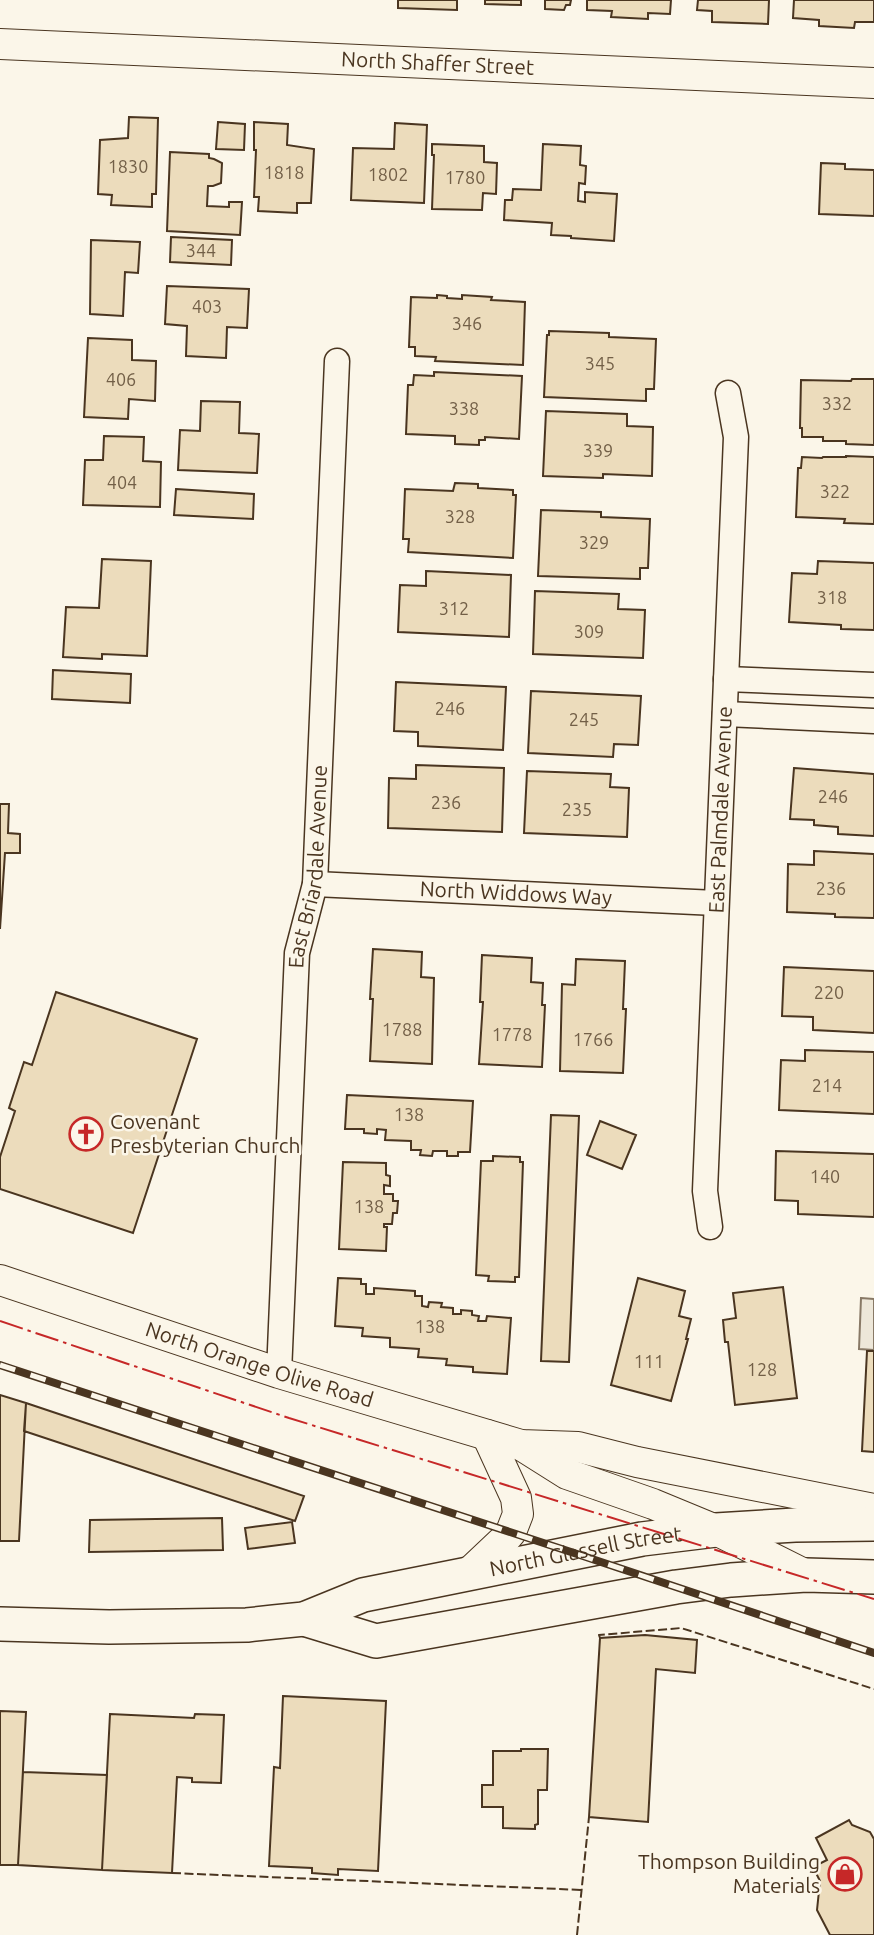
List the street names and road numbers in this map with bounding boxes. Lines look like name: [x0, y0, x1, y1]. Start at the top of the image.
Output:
street label: North Shaffer Street: [341, 46, 535, 79]
street label: East Palmdale Avenue: [703, 706, 736, 914]
street label: East Briardale Avenue: [283, 764, 331, 969]
street label: North Widdows Way: [419, 876, 612, 909]
street label: North Orange Olive Road: [143, 1316, 376, 1411]
street label: North Glassell Street: [487, 1521, 683, 1580]

